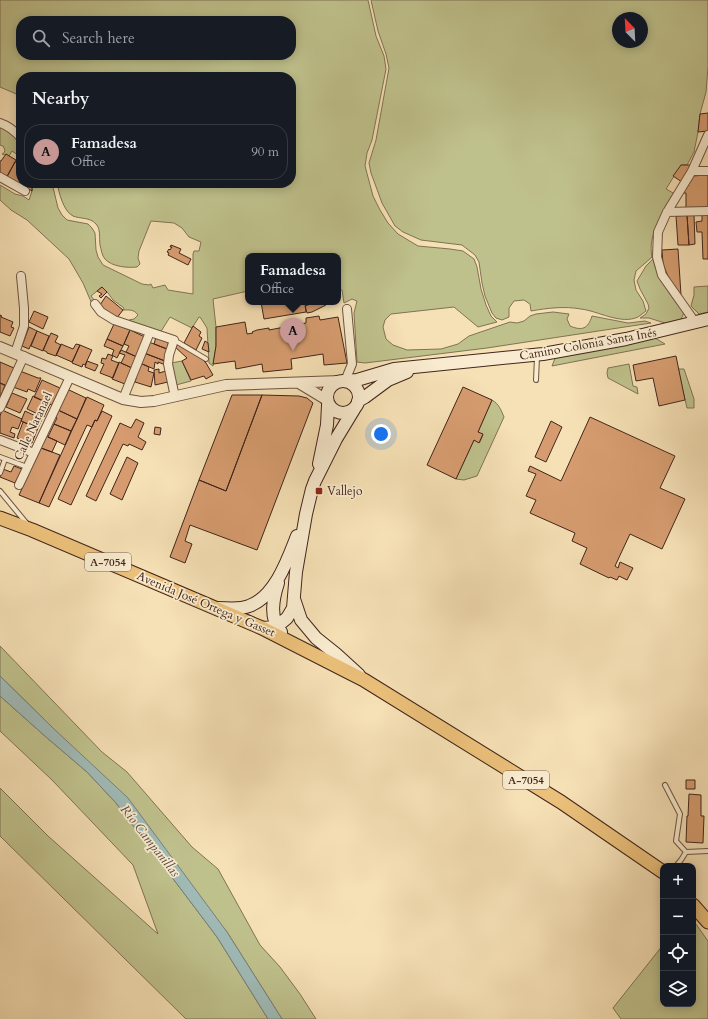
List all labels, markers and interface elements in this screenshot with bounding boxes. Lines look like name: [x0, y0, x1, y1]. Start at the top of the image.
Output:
north arrow: [612, 12, 648, 48]
search box: [16, 16, 296, 60]
icon: search: [30, 27, 52, 49]
text: Search here: [62, 28, 135, 48]
text: Nearby: [32, 87, 89, 110]
text: Famadesa: [71, 133, 137, 153]
text: A: [41, 143, 51, 161]
text: 90 m: [251, 143, 279, 161]
text: Office: [71, 153, 105, 171]
popup: [245, 253, 341, 305]
text: Famadesa: [260, 260, 326, 280]
text: Office: [260, 280, 294, 298]
pin: A: [280, 318, 306, 351]
street label: Camino Colonia Santa Inés: [518, 324, 658, 364]
street label: Calle Natanael: [10, 389, 56, 463]
your location: [371, 424, 391, 444]
place label: Vallejo: [327, 483, 363, 499]
marker: Vallejo: [314, 486, 324, 496]
road number: A-7054: [85, 553, 131, 571]
street label: Avenida José Ortega y Gasset: [134, 568, 278, 641]
road number: A-7054: [503, 771, 549, 789]
water label: Río Campanillas: [116, 801, 184, 881]
map controls: [660, 863, 696, 1007]
button: +: [660, 863, 696, 899]
button: −: [660, 899, 696, 935]
button: locate: [660, 935, 696, 971]
button: layers: [660, 971, 696, 1007]

